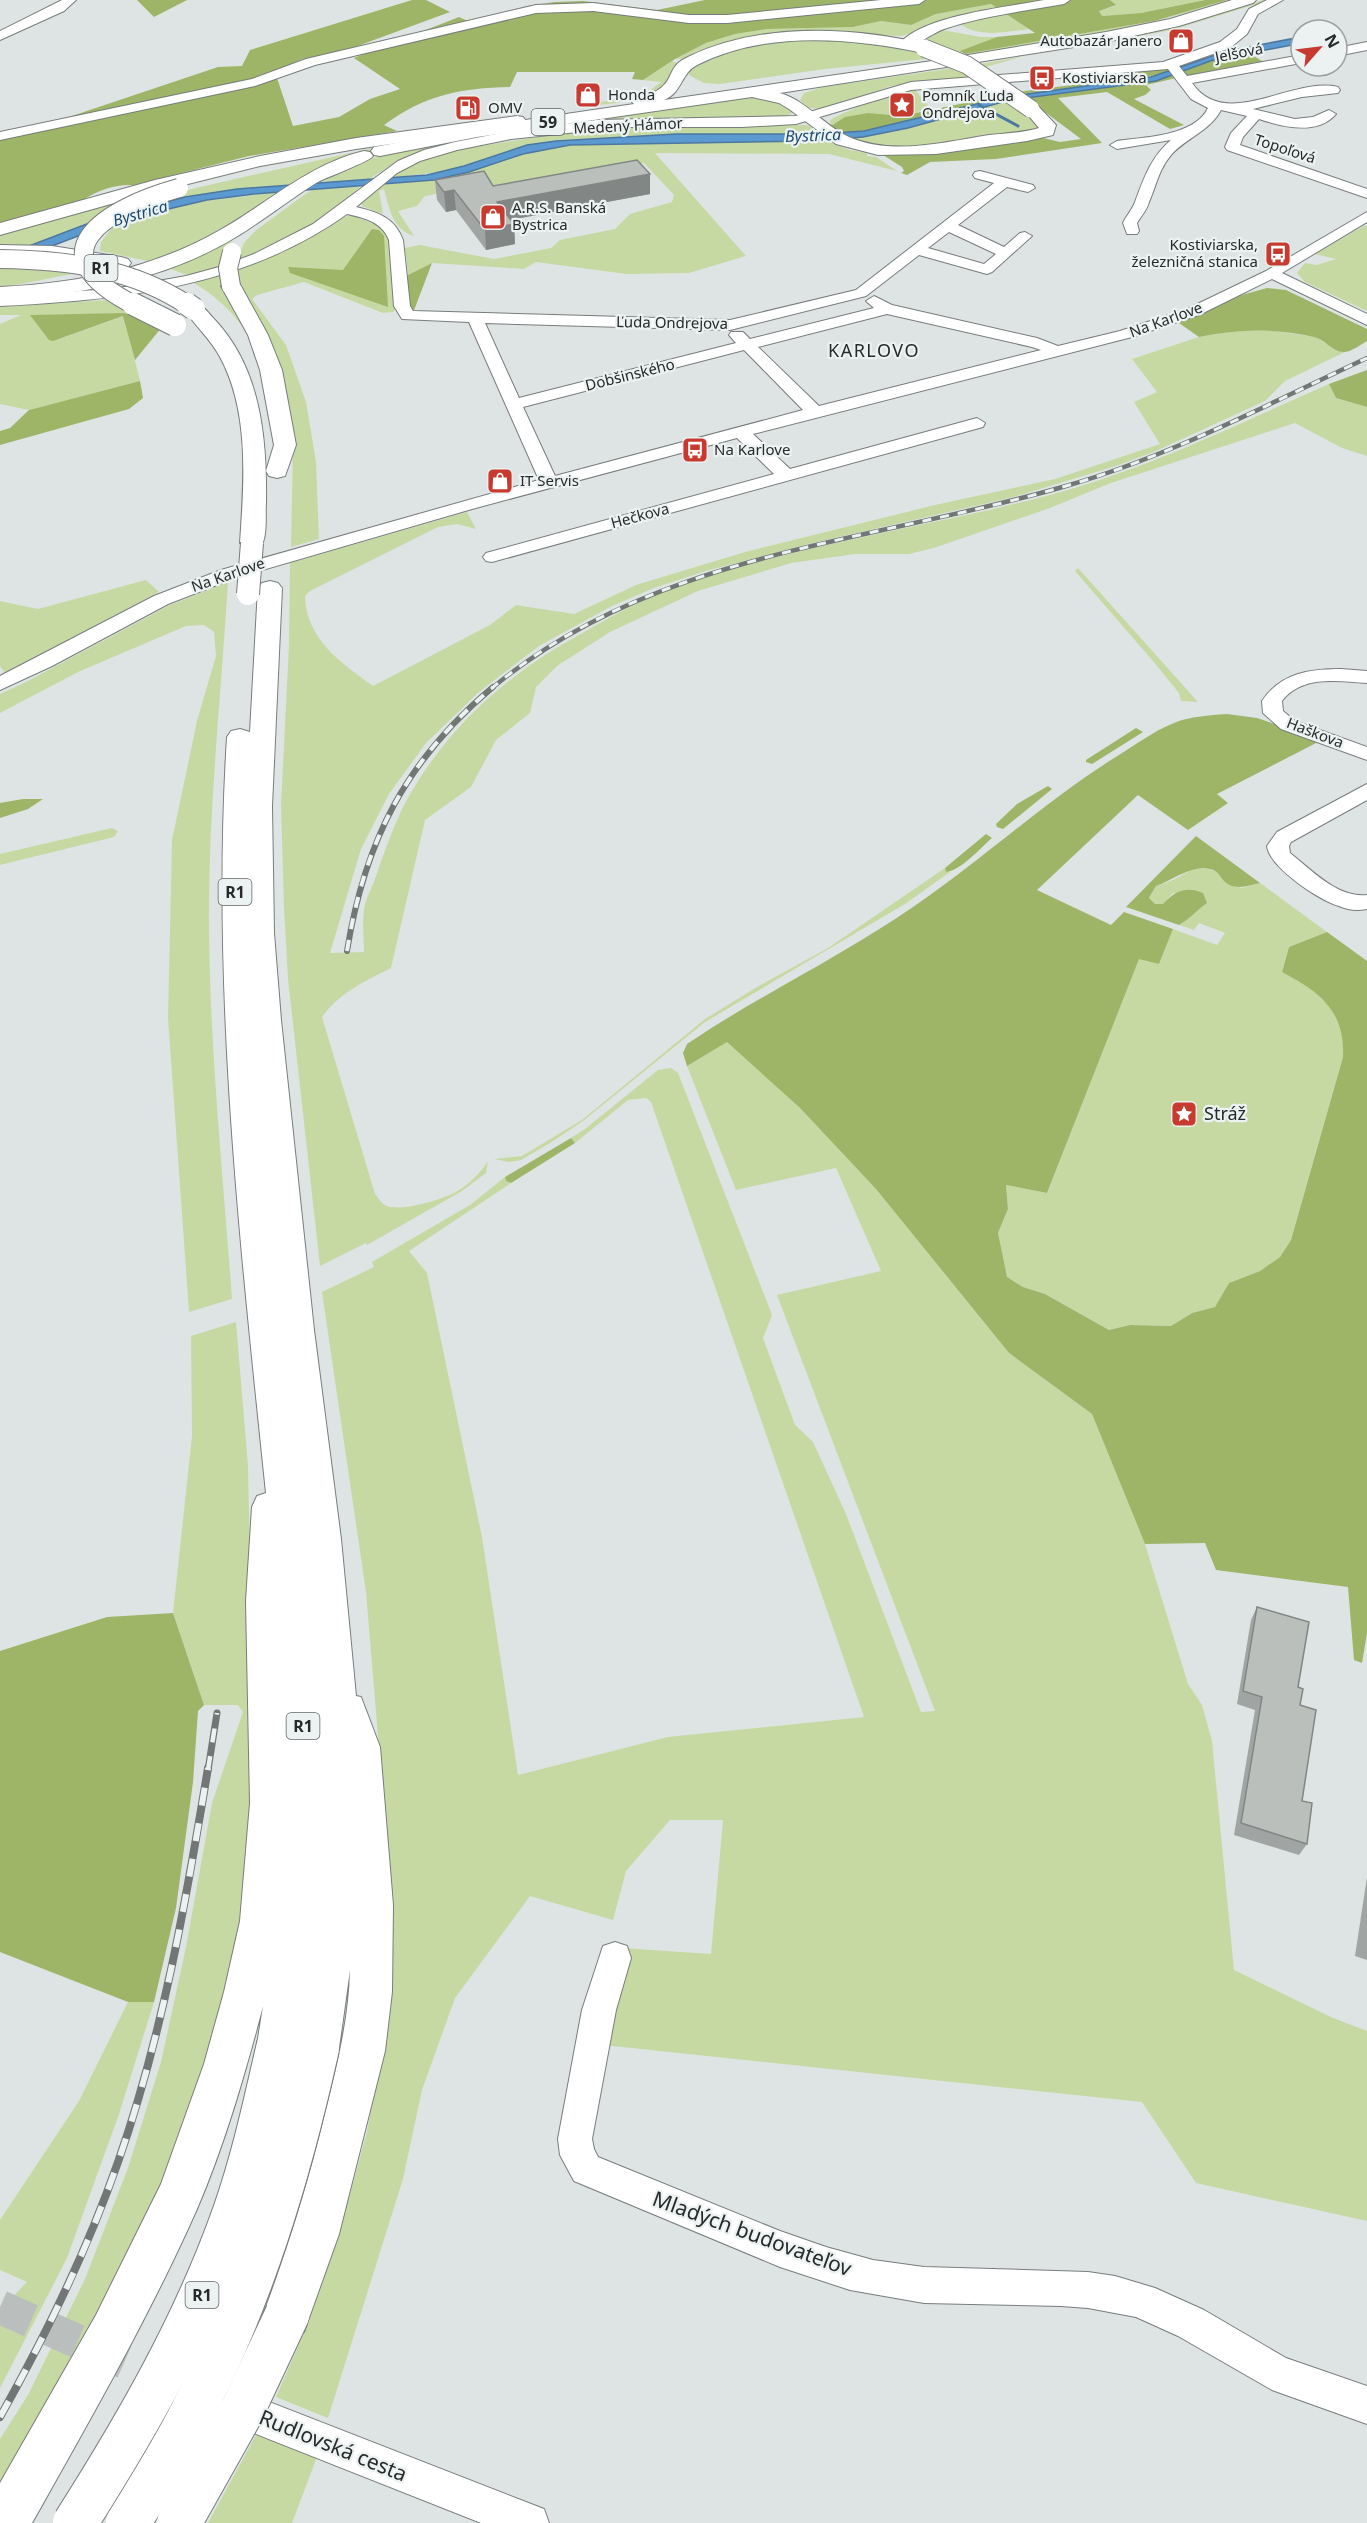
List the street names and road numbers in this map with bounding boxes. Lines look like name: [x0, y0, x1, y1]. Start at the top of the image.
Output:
street label: Jelšová: [1211, 38, 1264, 67]
road number: 59: [532, 109, 564, 135]
street label: Medený Hámor: [573, 112, 683, 138]
street label: Topoľová: [1252, 129, 1319, 167]
road number: R1: [84, 255, 118, 281]
street label: Na Karlove: [1126, 297, 1205, 342]
street label: Ľuda Ondrejova: [616, 311, 728, 333]
street label: Dobšinského: [583, 353, 677, 395]
street label: Hečkova: [608, 498, 671, 532]
street label: Na Karlove: [188, 552, 267, 596]
street label: Haškova: [1284, 712, 1347, 752]
road number: R1: [218, 879, 252, 905]
road number: R1: [286, 1713, 320, 1739]
street label: Mladých budovateľov: [649, 2184, 856, 2282]
road number: R1: [186, 2282, 218, 2308]
street label: Rudlovská cesta: [255, 2403, 411, 2487]

